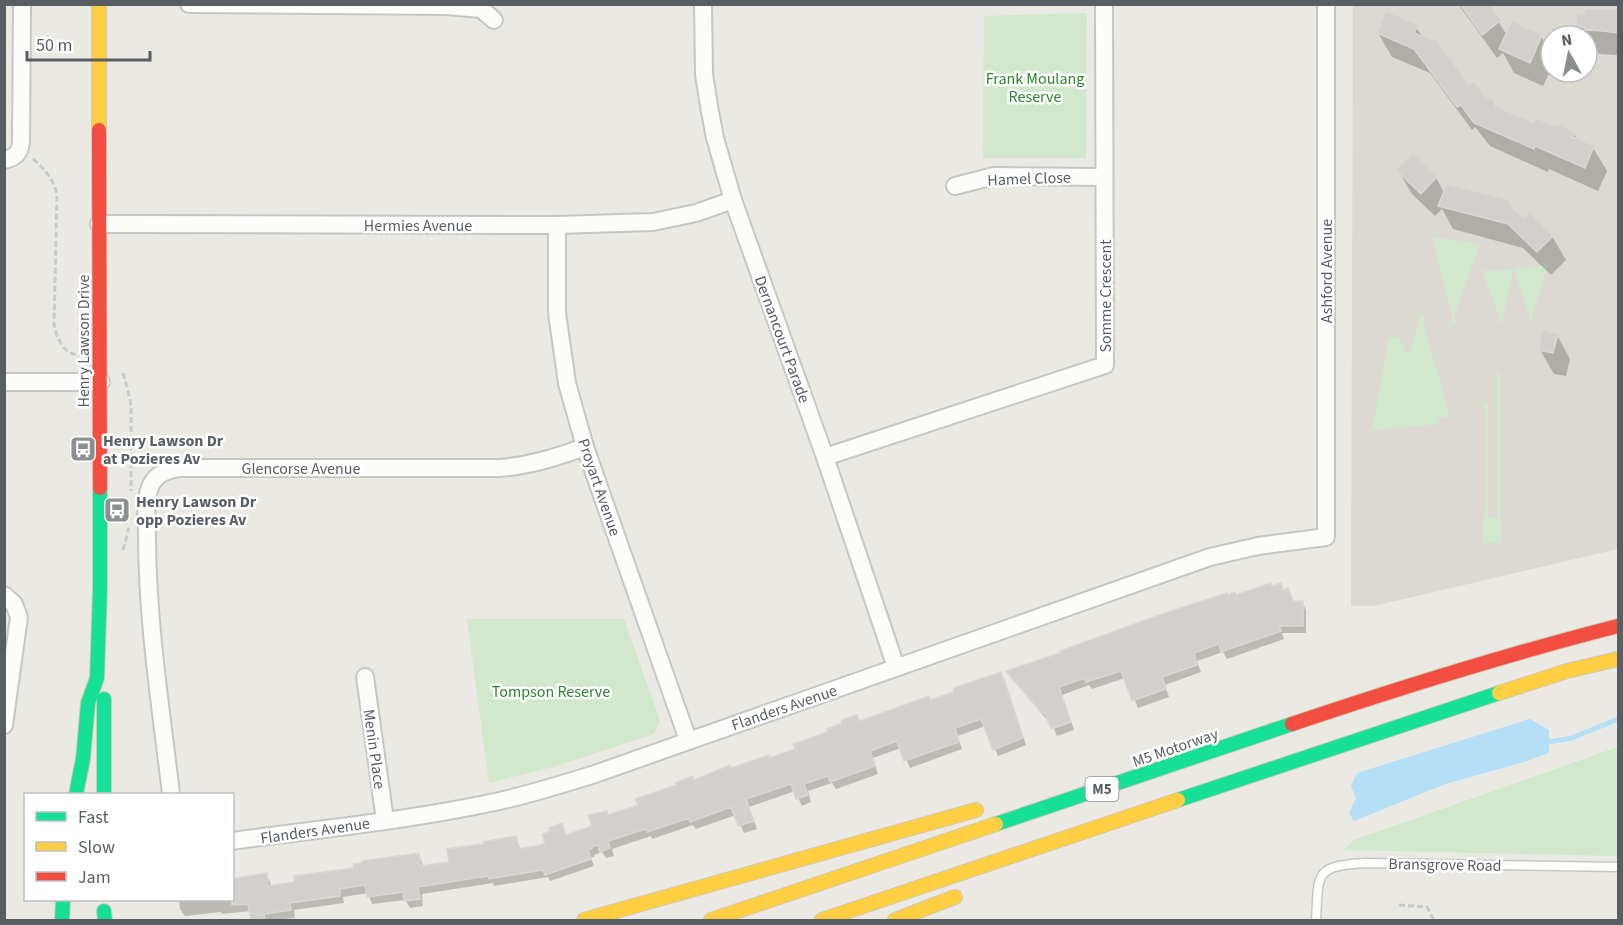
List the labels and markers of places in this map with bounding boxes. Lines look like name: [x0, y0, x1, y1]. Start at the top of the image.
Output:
place label: Henry Lawson Dr at Pozieres Av: [103, 430, 224, 470]
bus stop icon: Henry Lawson Dr at Pozieres Av: [68, 434, 98, 464]
place label: Henry Lawson Dr opp Pozieres Av: [136, 491, 257, 531]
bus stop icon: Henry Lawson Dr opp Pozieres Av: [102, 495, 132, 525]

